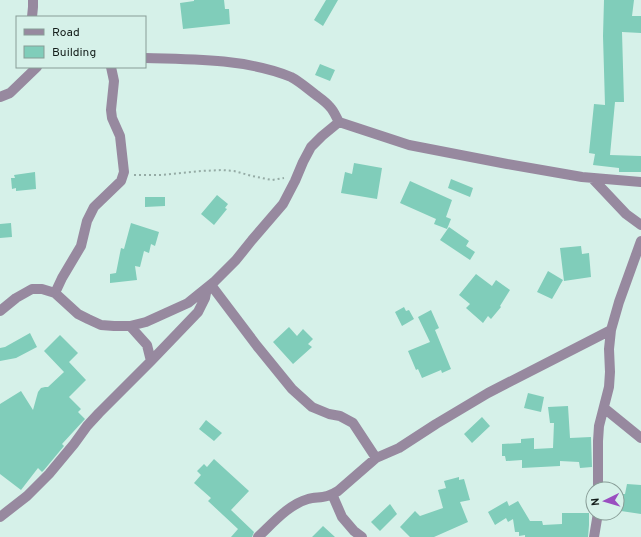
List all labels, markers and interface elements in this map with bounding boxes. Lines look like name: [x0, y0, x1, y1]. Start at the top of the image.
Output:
legend: [16, 16, 146, 68]
text: Road: [52, 25, 80, 41]
text: Building: [52, 45, 96, 61]
north arrow: [585, 481, 625, 521]
text: N: [589, 497, 603, 506]

